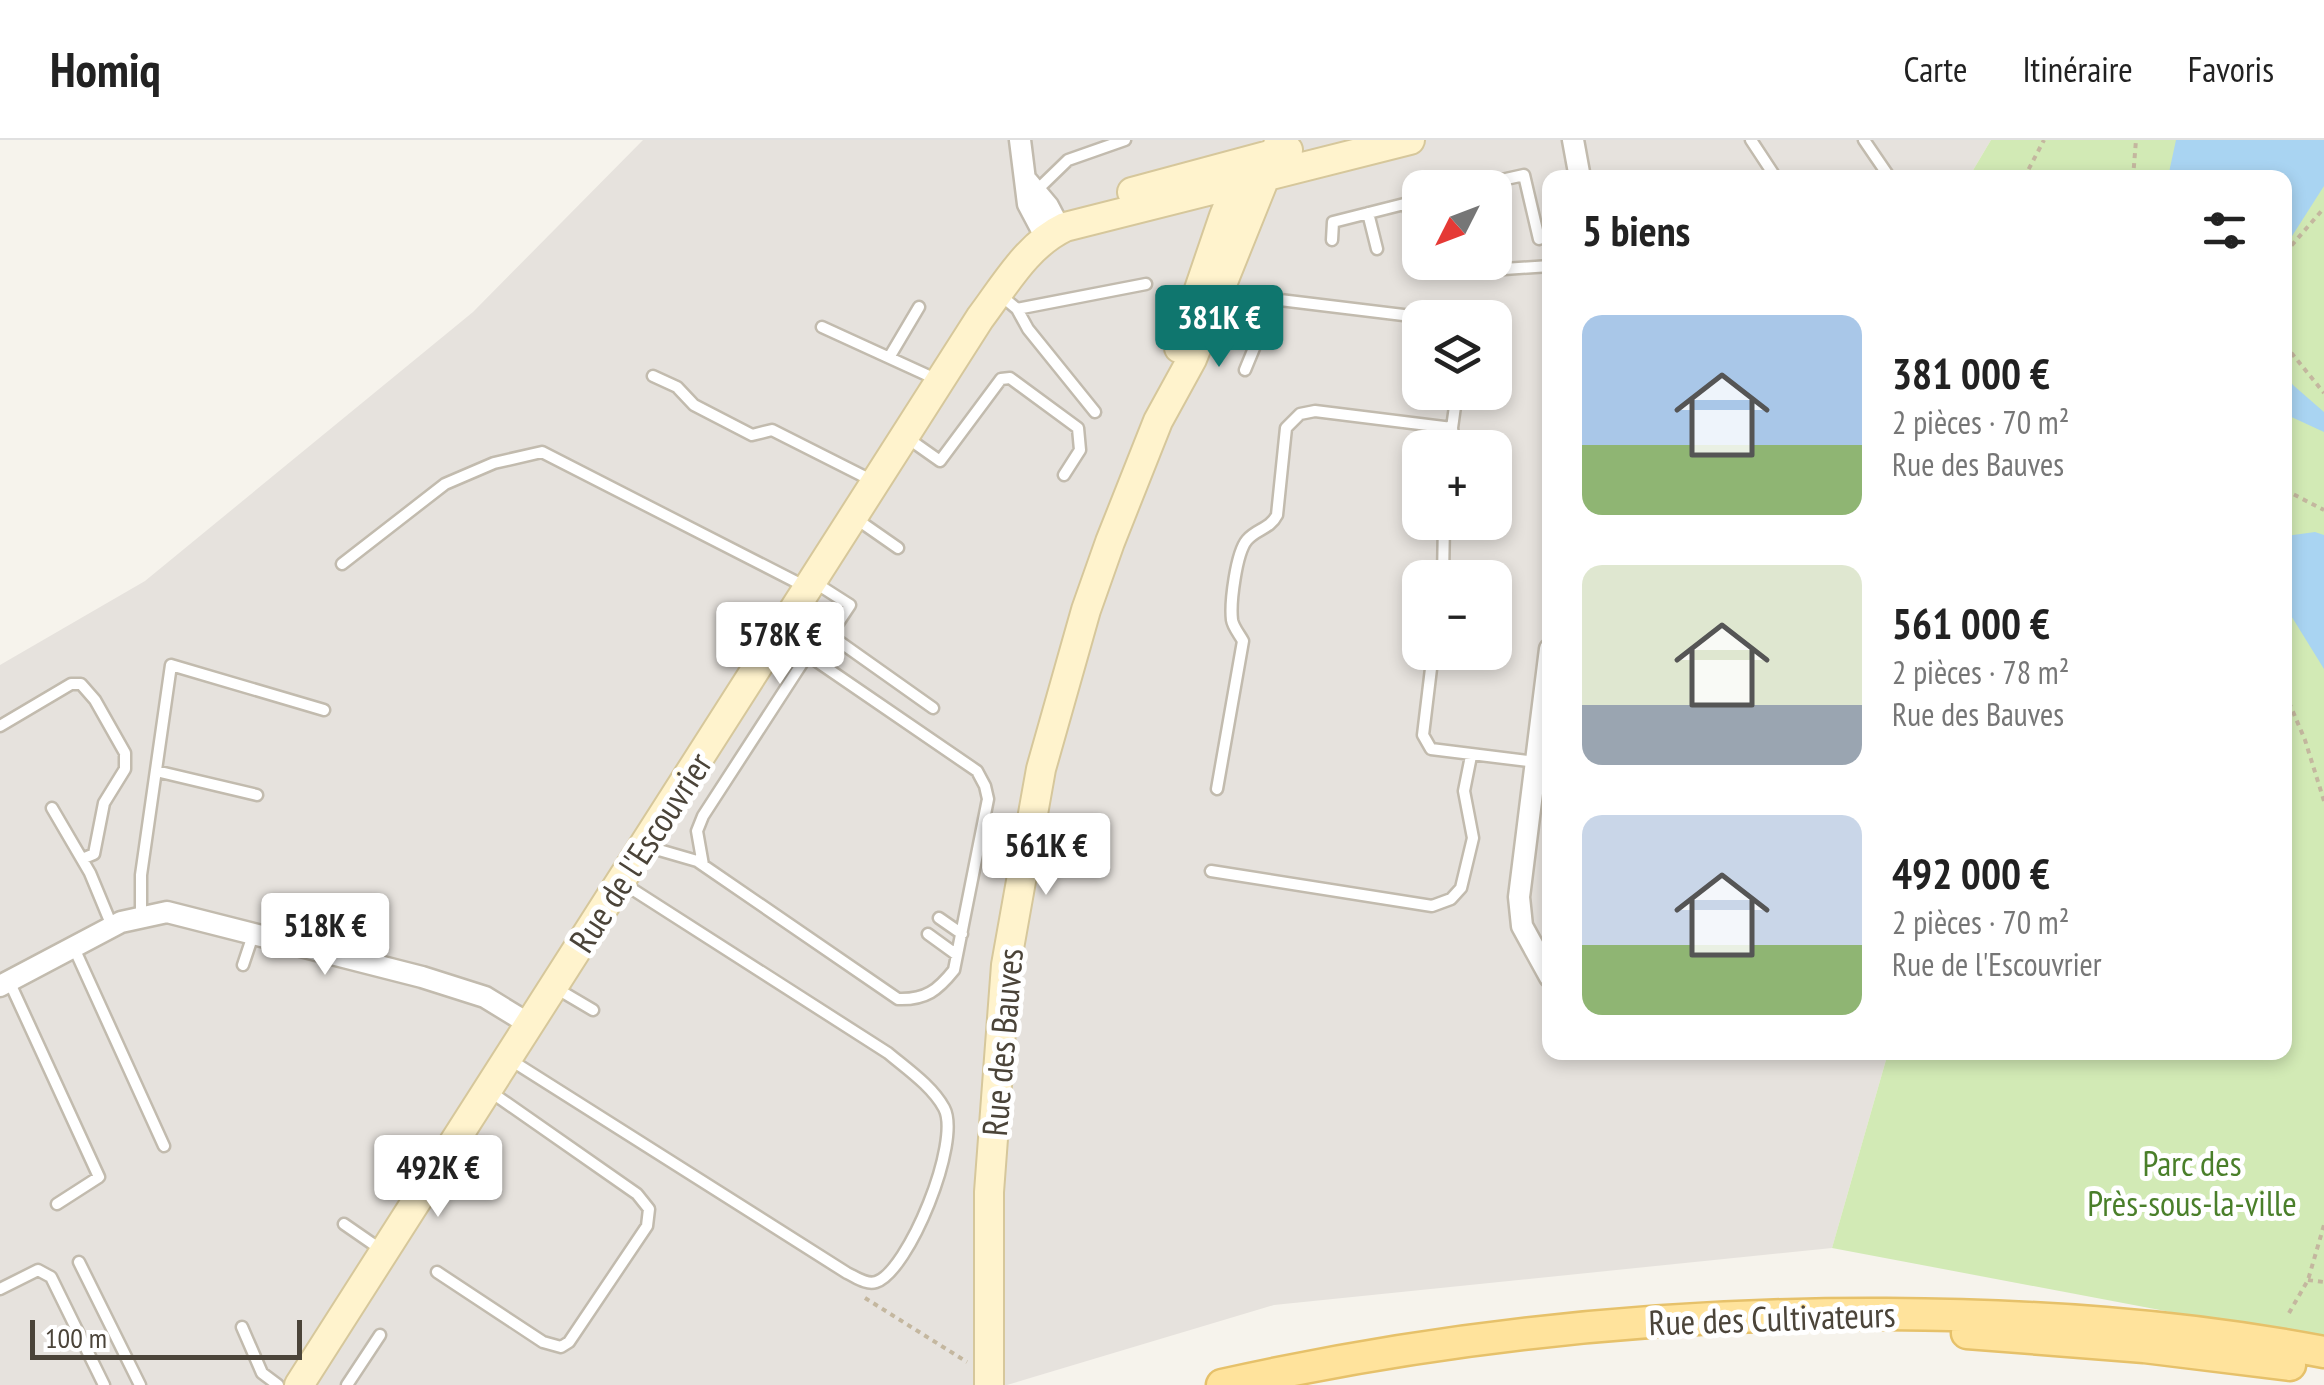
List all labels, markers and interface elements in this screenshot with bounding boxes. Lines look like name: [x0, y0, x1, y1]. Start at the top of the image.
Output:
text: Homiq: [50, 38, 161, 100]
text: Carte: [1904, 46, 1967, 92]
text: Itinéraire: [2022, 46, 2133, 92]
text: Favoris: [2188, 46, 2274, 92]
north arrow: [1402, 170, 1512, 280]
map controls: [1402, 170, 1512, 670]
text: 5 biens: [1582, 203, 1690, 258]
icon: filters: [2197, 203, 2252, 258]
pin: 381K €: [1138, 285, 1300, 370]
text: 381K €: [1177, 296, 1261, 338]
button: layers: [1402, 300, 1512, 410]
text: 381 000 €: [1892, 346, 2050, 401]
icon: home: [1662, 355, 1782, 475]
text: 2 pièces · 70 m²: [1892, 401, 2069, 443]
button: +: [1402, 430, 1512, 540]
text: Rue des Bauves: [1892, 443, 2064, 485]
button: −: [1402, 560, 1512, 670]
text: 561 000 €: [1892, 596, 2050, 651]
pin: 578K €: [699, 602, 861, 687]
icon: home: [1662, 605, 1782, 725]
text: 578K €: [738, 613, 822, 655]
text: 2 pièces · 78 m²: [1892, 651, 2069, 693]
text: Rue des Bauves: [1892, 693, 2064, 735]
street label: Rue de l'Escouvrier: [558, 743, 722, 961]
pin: 561K €: [965, 813, 1127, 898]
text: 561K €: [1004, 824, 1088, 866]
text: 492 000 €: [1892, 846, 2050, 901]
icon: home: [1662, 855, 1782, 975]
pin: 518K €: [244, 893, 406, 978]
text: 2 pièces · 70 m²: [1892, 901, 2069, 943]
text: 518K €: [283, 904, 367, 946]
text: Rue de l'Escouvrier: [1892, 943, 2102, 985]
street label: Rue des Bauves: [971, 946, 1033, 1138]
pin: 492K €: [357, 1135, 519, 1220]
park label: Parc des Près-sous-la-ville: [2087, 1140, 2297, 1226]
text: 492K €: [396, 1146, 480, 1188]
street label: Rue des Cultivateurs: [1648, 1291, 1896, 1345]
scale bar: [30, 1315, 302, 1360]
text: 100 m: [45, 1319, 107, 1356]

